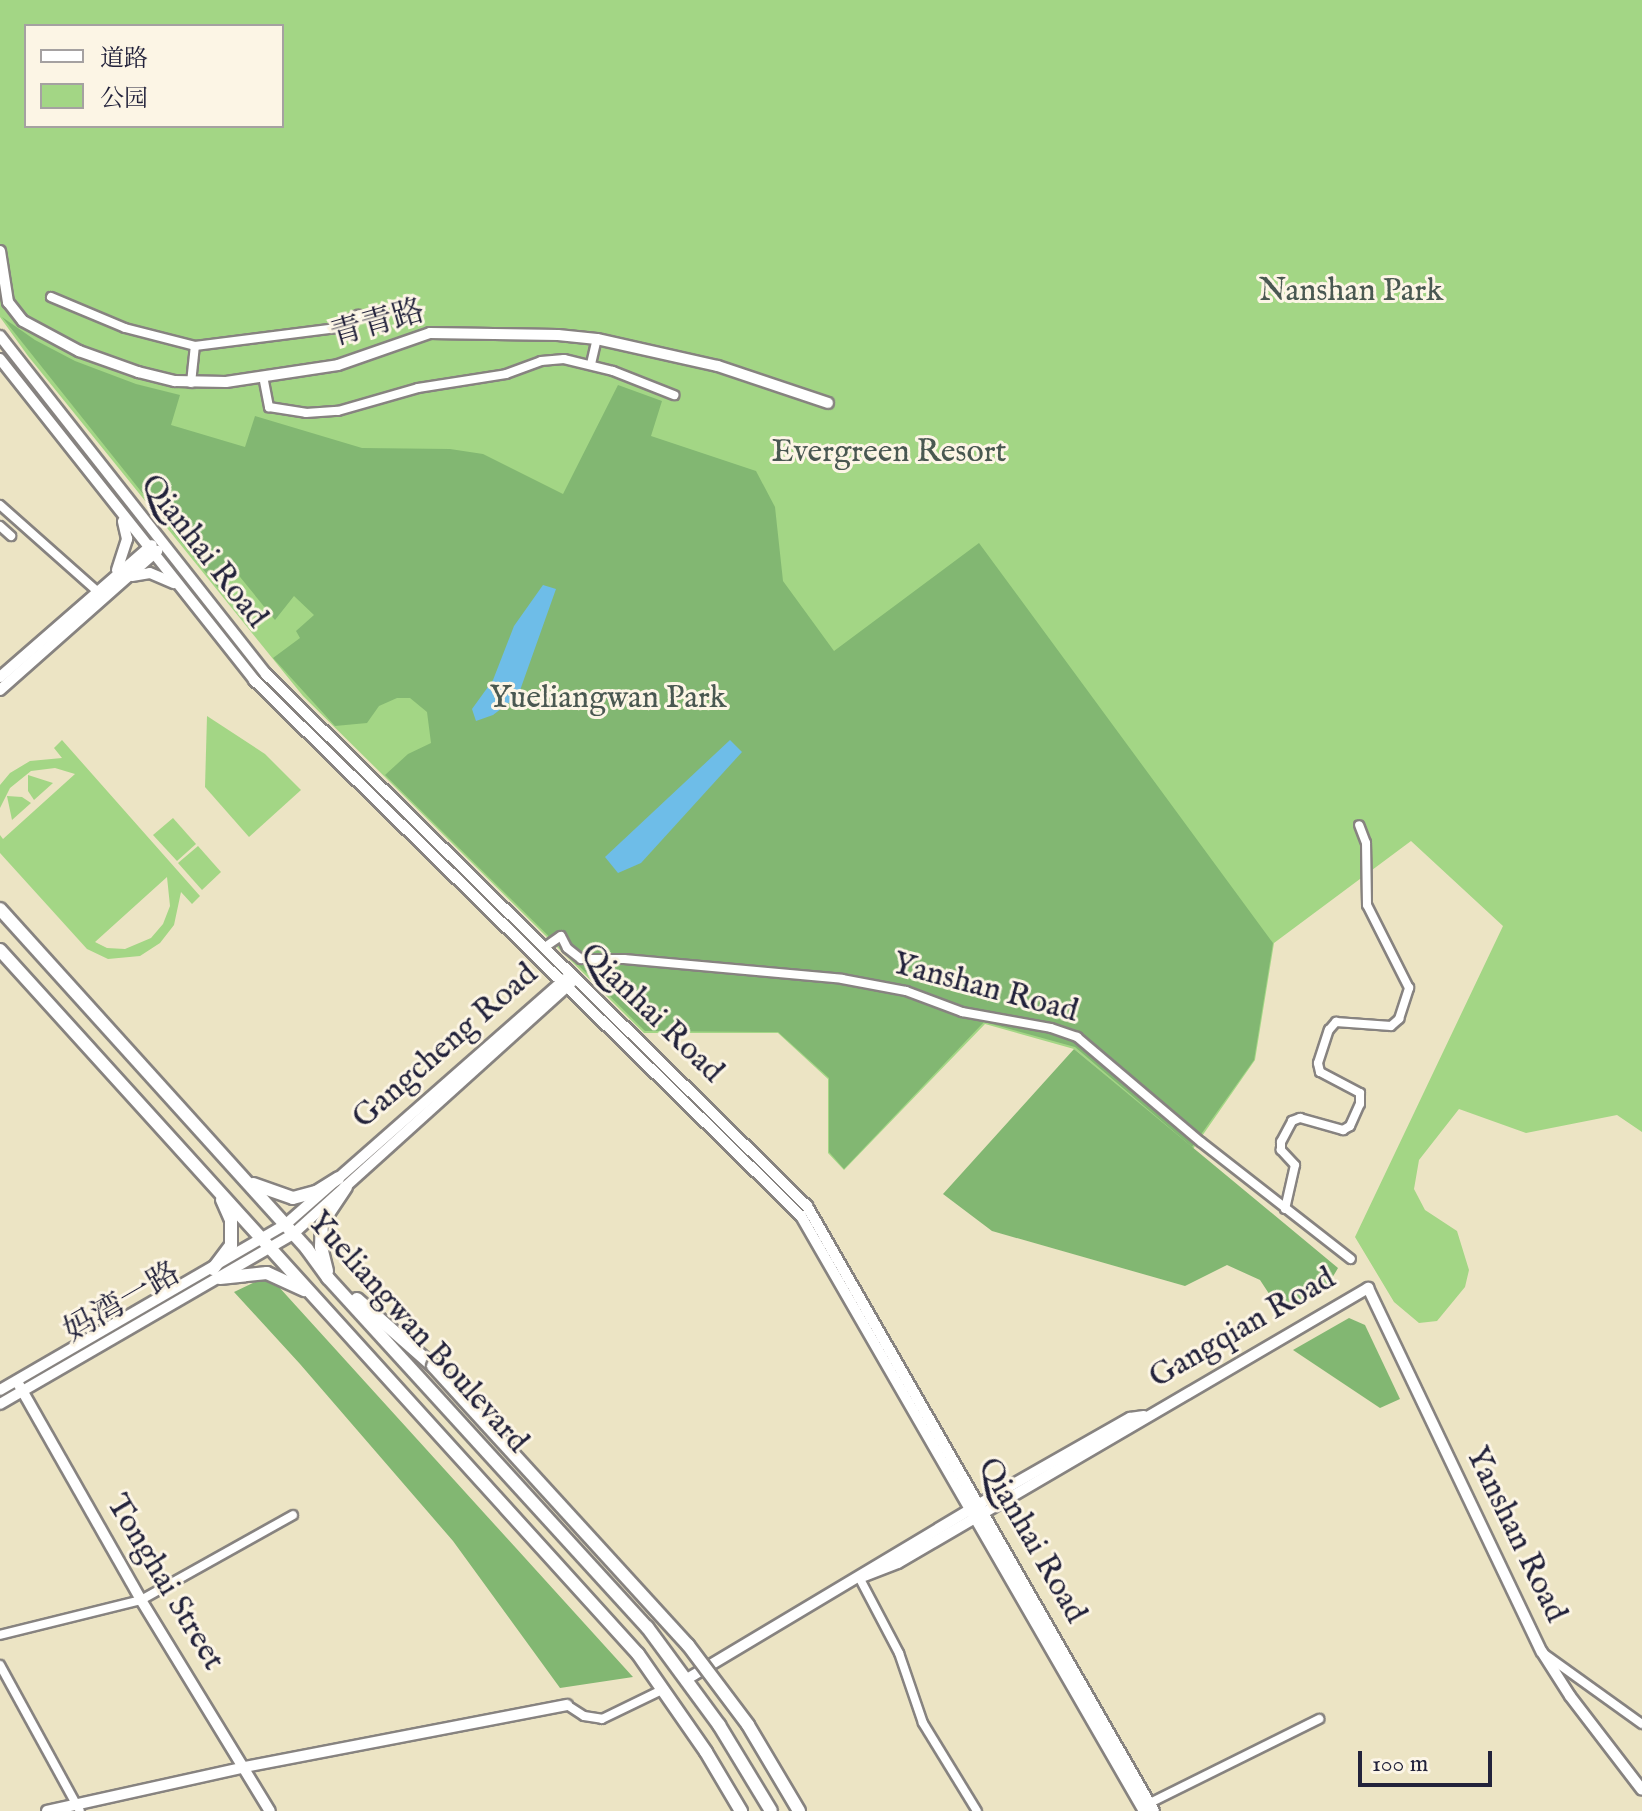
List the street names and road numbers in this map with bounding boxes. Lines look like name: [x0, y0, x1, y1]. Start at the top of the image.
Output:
street label: 青青路: [327, 293, 429, 357]
street label: Qianhai Road: [131, 468, 275, 636]
street label: Qianhai Road: [571, 936, 731, 1092]
street label: Yanshan Road: [888, 946, 1082, 1032]
street label: Gangcheng Road: [346, 956, 546, 1138]
street label: Yueliangwan Boulevard: [299, 1204, 535, 1462]
street label: 妈湾一路: [58, 1255, 188, 1353]
street label: Gangqian Road: [1143, 1260, 1343, 1398]
street label: Yanshan Road: [1456, 1441, 1574, 1629]
street label: Qianhai Road: [968, 1452, 1094, 1630]
street label: Tonghai Street: [97, 1488, 231, 1678]

